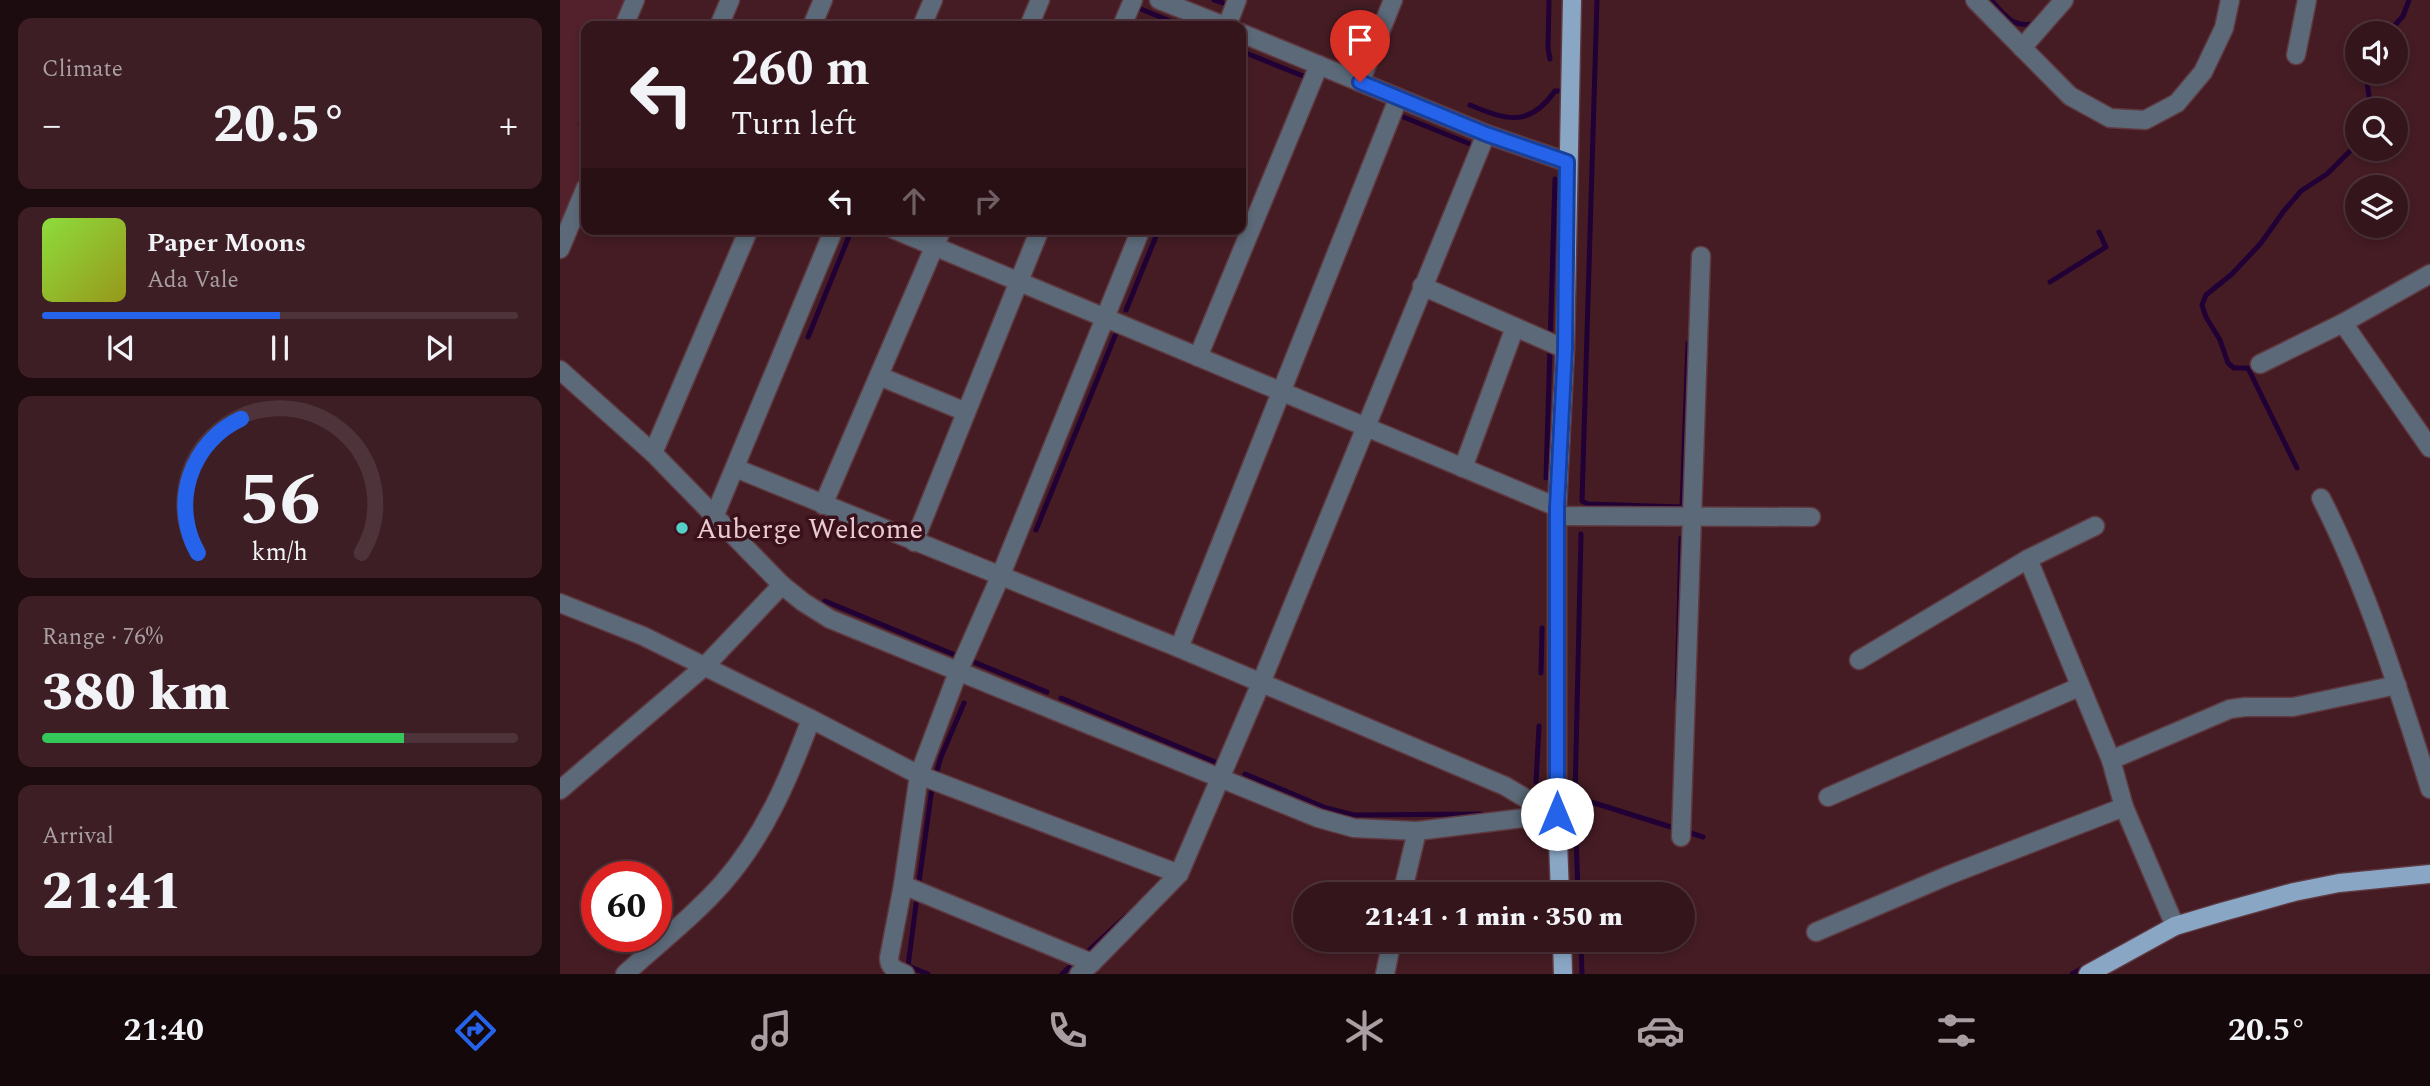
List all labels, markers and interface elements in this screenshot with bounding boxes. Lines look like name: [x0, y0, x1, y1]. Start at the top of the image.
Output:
pin: [1330, 10, 1390, 82]
icon: arrive: [1341, 21, 1379, 59]
map controls: [2345, 21, 2408, 238]
button: sound: [2345, 21, 2408, 84]
text: 260 m: [731, 32, 870, 107]
icon: left: [616, 49, 707, 140]
text: Climate: [42, 52, 123, 87]
text: 20.5°: [213, 86, 347, 165]
text: −: [42, 97, 61, 155]
text: +: [499, 97, 518, 155]
button: search: [2345, 98, 2408, 161]
text: Turn left: [731, 100, 857, 149]
button: layers: [2345, 175, 2408, 238]
icon: left: [822, 182, 860, 220]
icon: ahead: [895, 182, 933, 220]
icon: right: [968, 182, 1006, 220]
text: Paper Moons: [147, 223, 306, 263]
text: Ada Vale: [147, 263, 239, 298]
icon: previous: [102, 329, 140, 367]
icon: pause: [261, 329, 299, 367]
icon: next: [420, 329, 458, 367]
text: 56: [239, 446, 321, 557]
place label: Auberge Welcome: [696, 508, 923, 551]
marker: Auberge Welcome: [674, 520, 690, 536]
text: km/h: [252, 534, 308, 572]
text: Range · 76%: [42, 620, 163, 655]
text: 380 km: [42, 654, 230, 733]
position arrow: [1520, 777, 1594, 851]
text: Arrival: [42, 819, 114, 854]
text: 21:41: [42, 853, 181, 932]
speed limit sign: 60: [581, 861, 672, 952]
text: 21:41 · 1 min · 350 m: [1365, 897, 1623, 937]
text: 21:40: [124, 1006, 204, 1055]
icon: directions: [451, 1006, 500, 1055]
icon: music: [747, 1006, 796, 1055]
icon: phone: [1043, 1006, 1092, 1055]
icon: climate: [1340, 1006, 1389, 1055]
icon: car: [1636, 1006, 1685, 1055]
icon: filters: [1932, 1006, 1981, 1055]
text: 20.5°: [2228, 1006, 2306, 1055]

